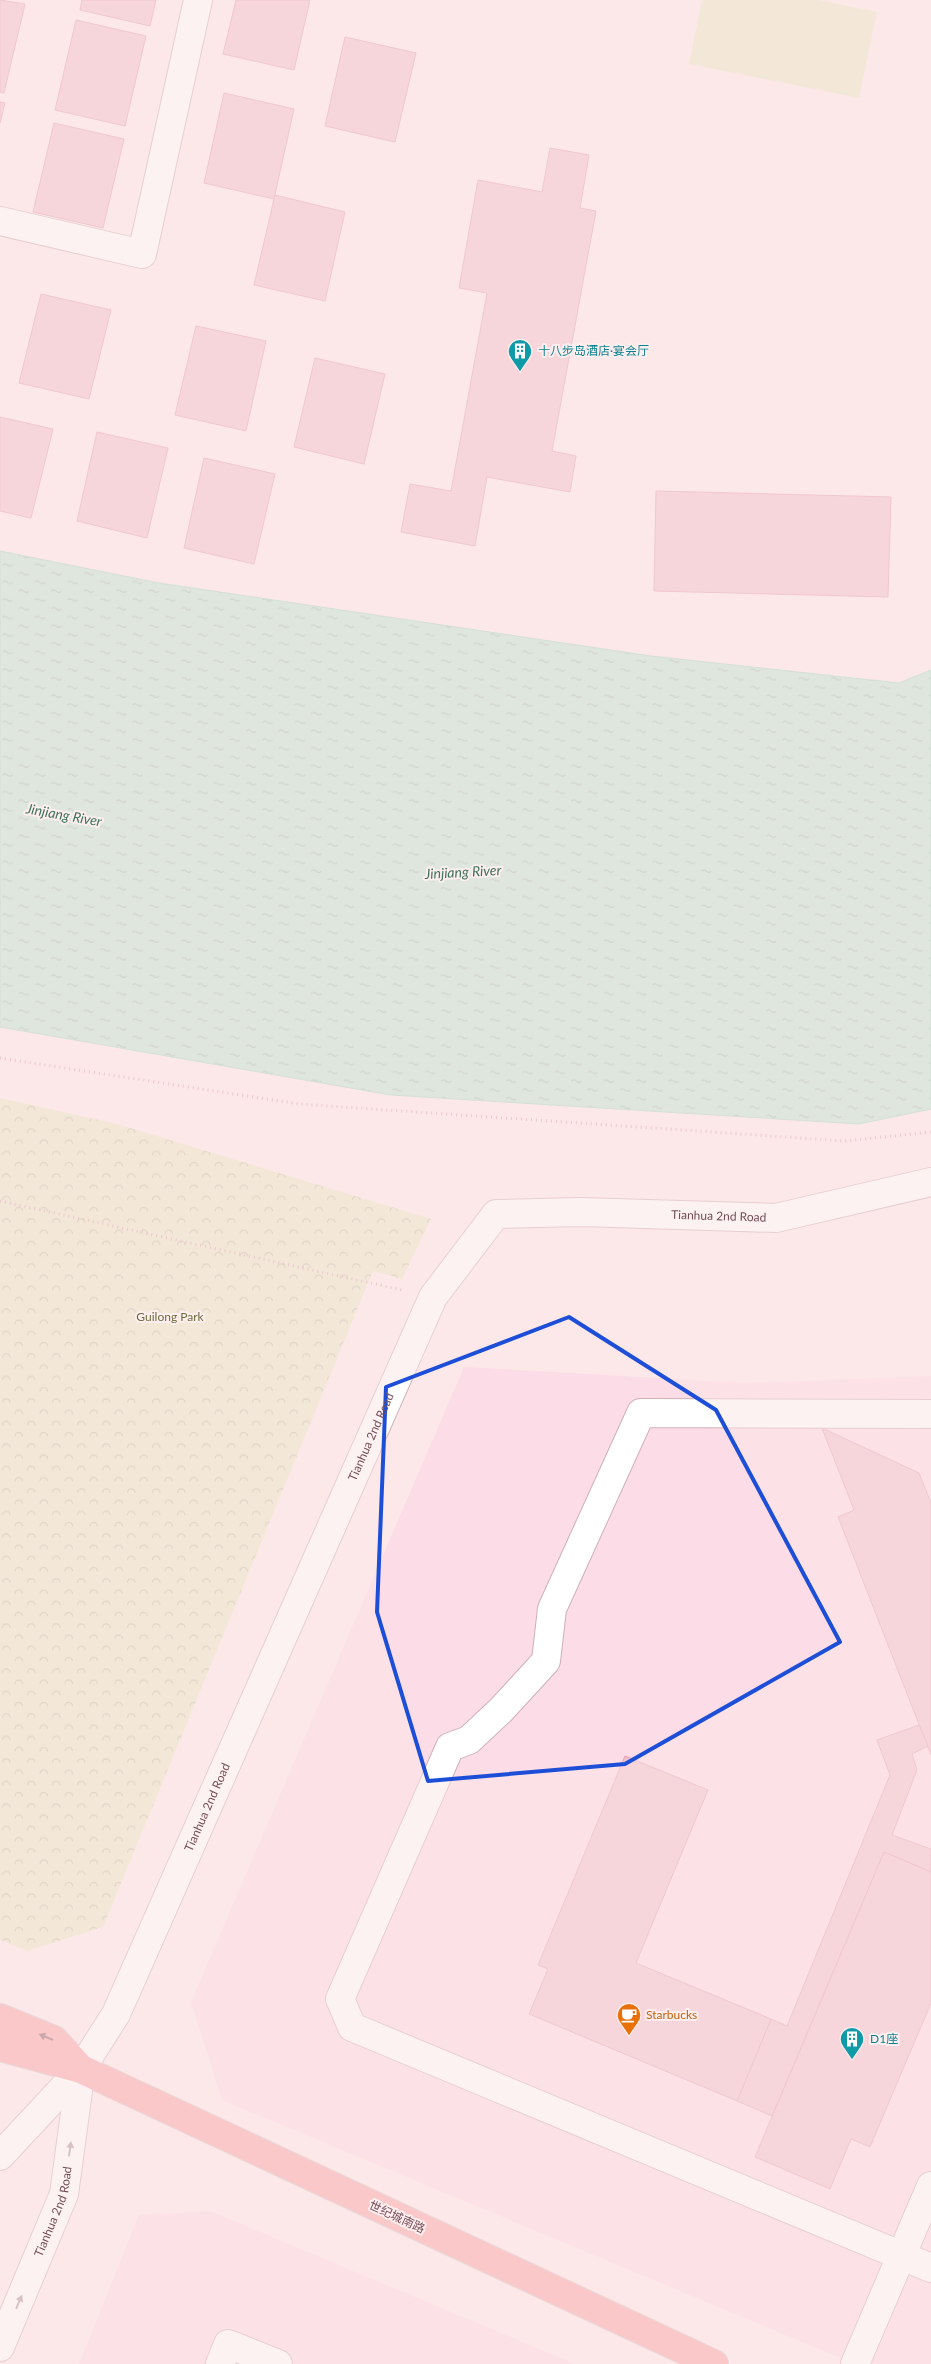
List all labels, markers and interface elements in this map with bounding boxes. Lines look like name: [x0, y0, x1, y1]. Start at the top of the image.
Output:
building icon: 十八步岛酒店·宴会厅: [507, 338, 533, 372]
place label: 十八步岛酒店·宴会厅: [538, 343, 649, 358]
water label: Jinjiang River: [24, 799, 103, 830]
water label: Jinjiang River: [423, 861, 502, 882]
street label: Tianhua 2nd Road: [671, 1207, 767, 1225]
park label: Guilong Park: [136, 1309, 205, 1324]
street label: Tianhua 2nd Road: [345, 1390, 397, 1483]
street label: Tianhua 2nd Road: [181, 1761, 233, 1854]
cafe icon: Starbucks: [616, 2002, 642, 2036]
place label: Starbucks: [646, 2007, 697, 2022]
building icon: D1座: [839, 2026, 865, 2060]
place label: D1座: [870, 2031, 898, 2046]
one-way arrow: [39, 2032, 53, 2040]
one-way arrow: [67, 2141, 75, 2157]
street label: Tianhua 2nd Road: [31, 2165, 75, 2259]
street label: 世纪城南路: [367, 2197, 428, 2236]
one-way arrow: [15, 2294, 23, 2309]

